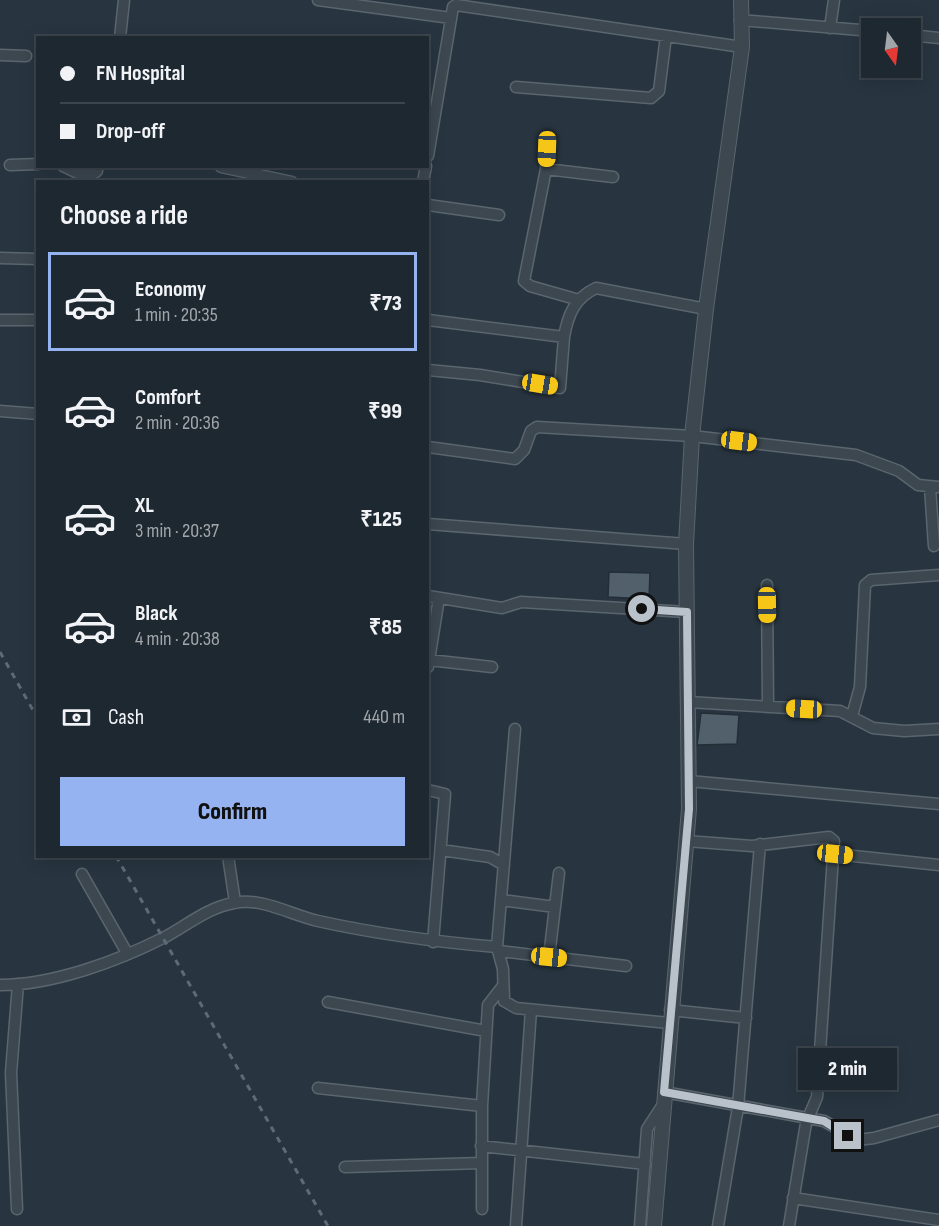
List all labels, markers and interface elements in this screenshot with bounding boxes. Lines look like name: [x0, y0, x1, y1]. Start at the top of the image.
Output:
north arrow: [861, 18, 921, 78]
map controls: [861, 18, 921, 78]
text: FN Hospital: [96, 60, 185, 87]
text: Drop-off: [96, 118, 165, 145]
car: [537, 131, 557, 167]
text: Choose a ride: [60, 200, 188, 232]
icon: car: [63, 275, 117, 329]
text: Economy: [135, 276, 206, 303]
text: ₹73: [369, 290, 402, 317]
text: 1 min · 20:35: [135, 303, 218, 327]
car: [521, 372, 559, 396]
icon: car: [63, 383, 117, 437]
text: Comfort: [135, 384, 201, 411]
text: ₹99: [368, 398, 402, 425]
text: 2 min · 20:36: [135, 411, 220, 435]
car: [720, 430, 758, 452]
icon: car: [63, 491, 117, 545]
text: XL: [135, 492, 154, 519]
text: ₹125: [360, 506, 402, 533]
text: 3 min · 20:37: [135, 519, 219, 543]
car: [758, 587, 776, 623]
route start: [628, 595, 655, 622]
icon: car: [63, 599, 117, 653]
text: Black: [135, 600, 177, 627]
text: ₹85: [369, 614, 402, 641]
text: 4 min · 20:38: [135, 627, 220, 651]
car: [786, 699, 822, 719]
icon: cash: [60, 701, 93, 734]
text: Cash: [108, 704, 144, 731]
text: 440 m: [363, 705, 405, 729]
button: Confirm: [60, 777, 405, 846]
car: [816, 843, 854, 865]
car: [530, 946, 568, 968]
callout: 2 min: [798, 1049, 898, 1091]
text: 2 min: [828, 1057, 867, 1081]
route end: [834, 1122, 861, 1149]

